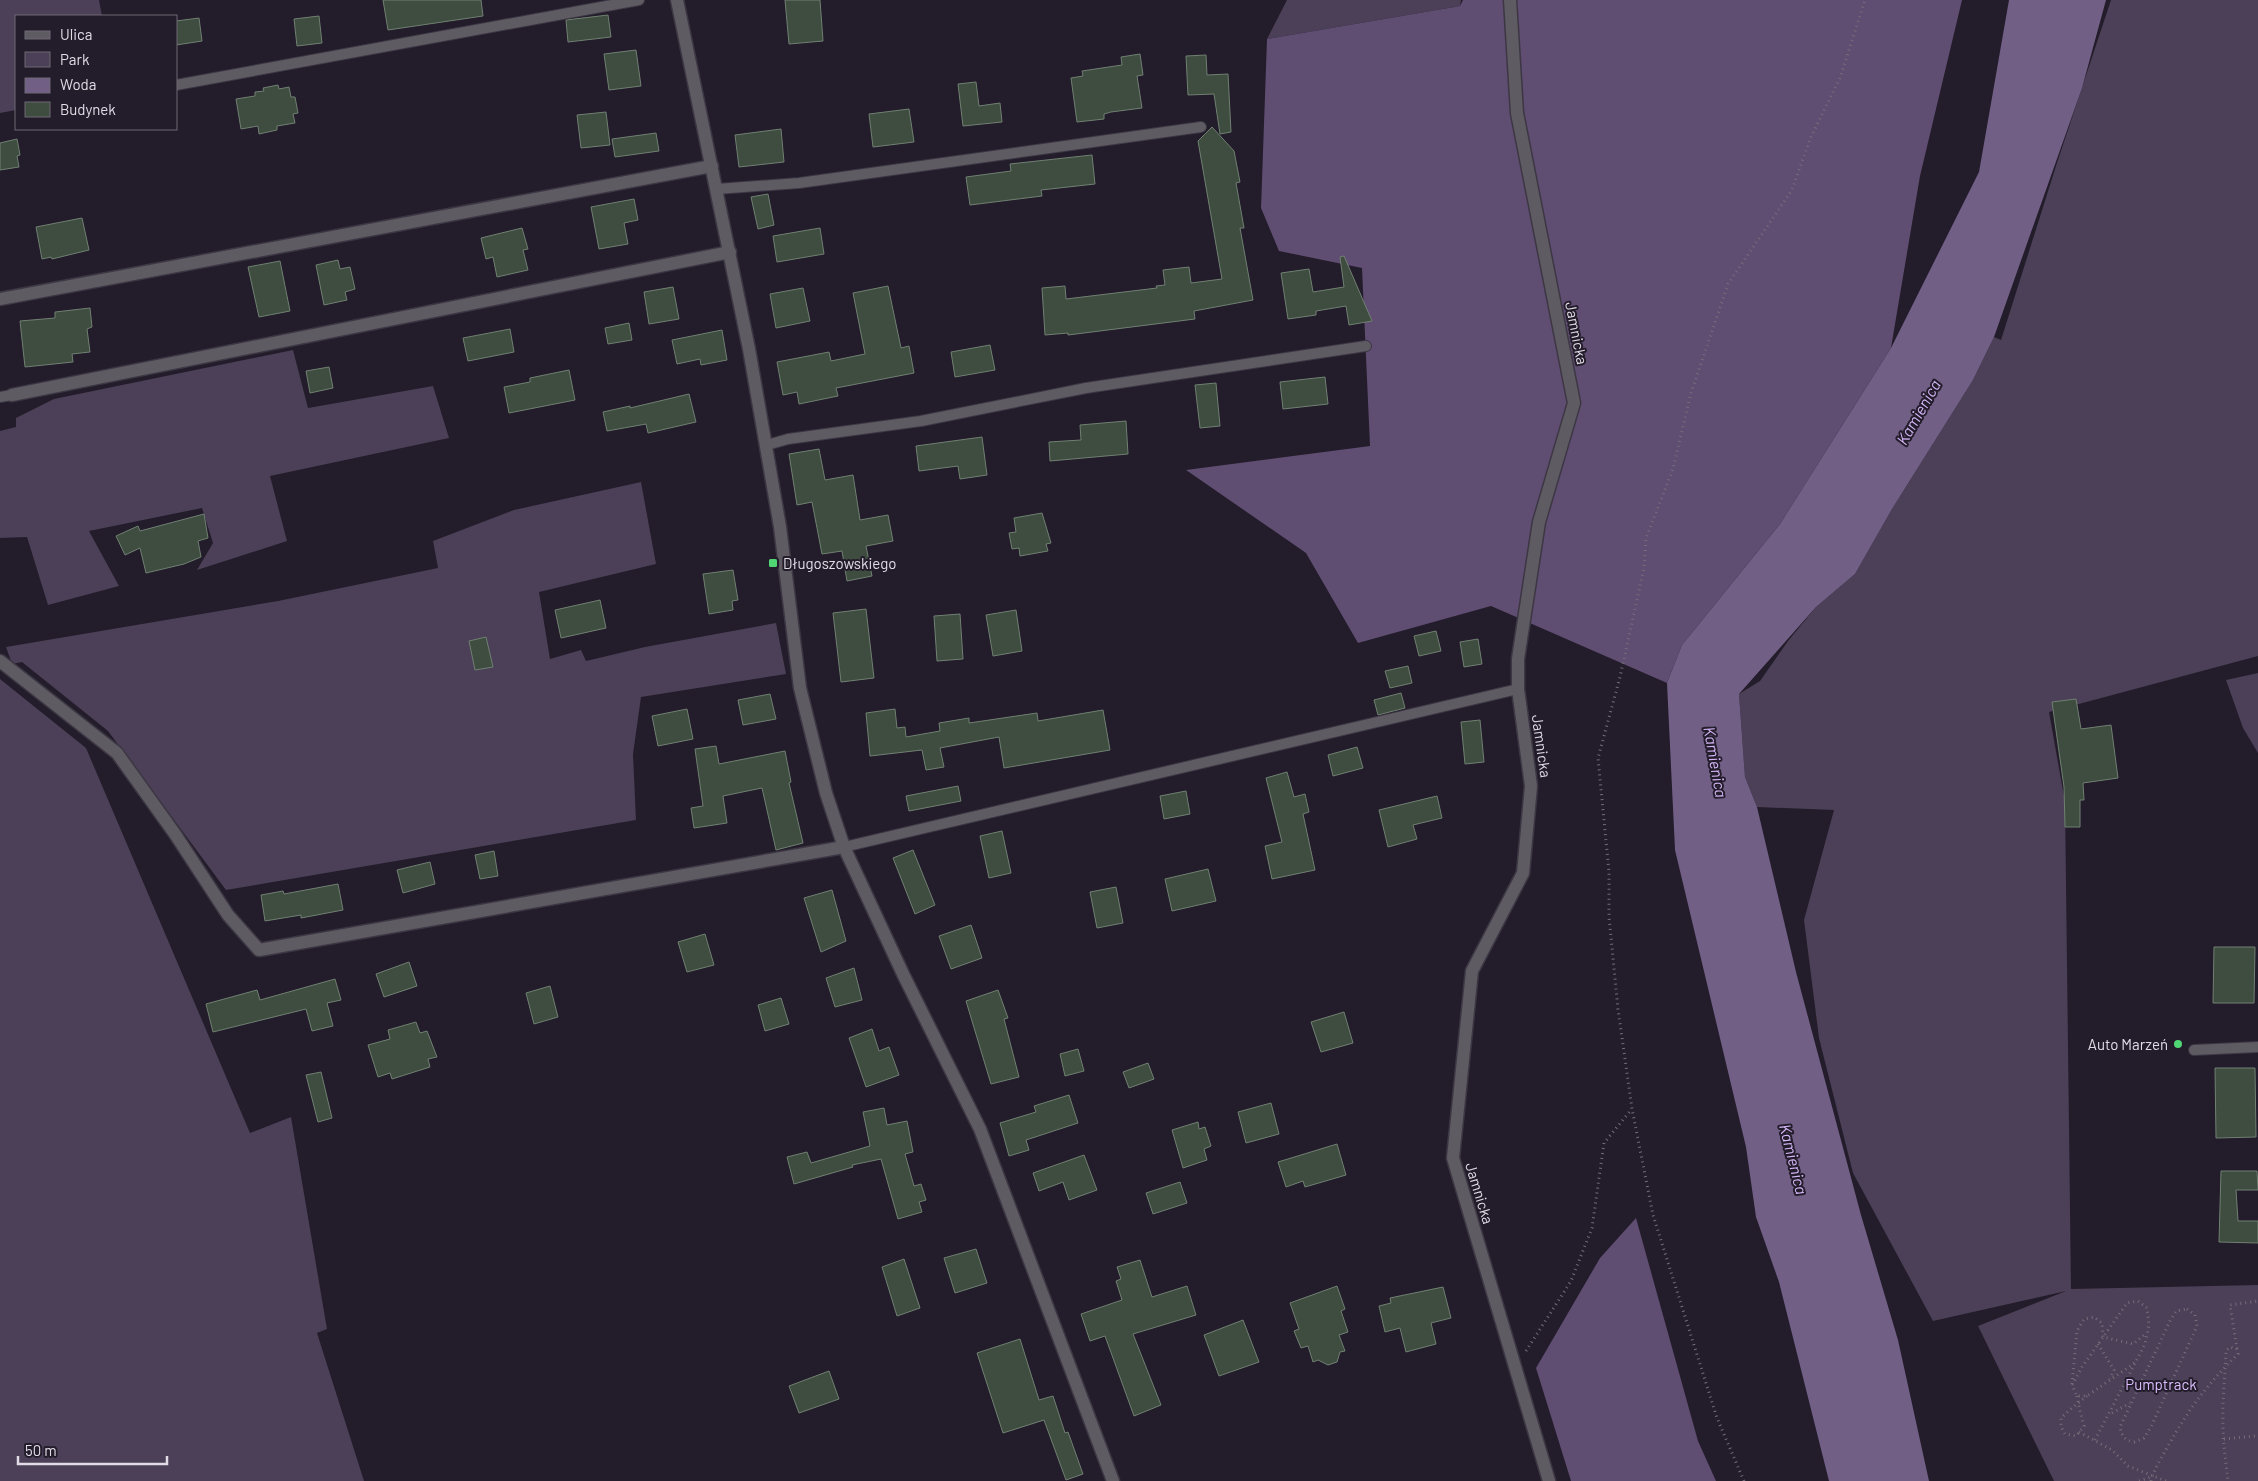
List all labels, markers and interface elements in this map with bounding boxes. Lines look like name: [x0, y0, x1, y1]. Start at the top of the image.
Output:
legend: [15, 15, 178, 130]
text: Ulica: [60, 25, 92, 43]
text: Park: [60, 50, 90, 68]
text: Woda: [60, 75, 96, 93]
text: Budynek: [60, 100, 116, 118]
street label: Jamnicka: [1562, 300, 1592, 366]
water label: Kamienica: [1892, 376, 1944, 448]
place label: Długoszowskiego: [783, 554, 897, 572]
marker: Długoszowskiego: [767, 557, 779, 569]
street label: Jamnicka: [1529, 713, 1555, 779]
water label: Kamienica: [1700, 725, 1732, 799]
place label: Auto Marzeń: [2088, 1035, 2168, 1053]
marker: Auto Marzeń: [2172, 1038, 2184, 1050]
water label: Kamienica: [1776, 1122, 1812, 1196]
street label: Jamnicka: [1462, 1160, 1498, 1226]
park label: Pumptrack: [2125, 1375, 2197, 1393]
scale bar: [18, 1434, 166, 1466]
text: 50 m: [25, 1441, 57, 1459]

